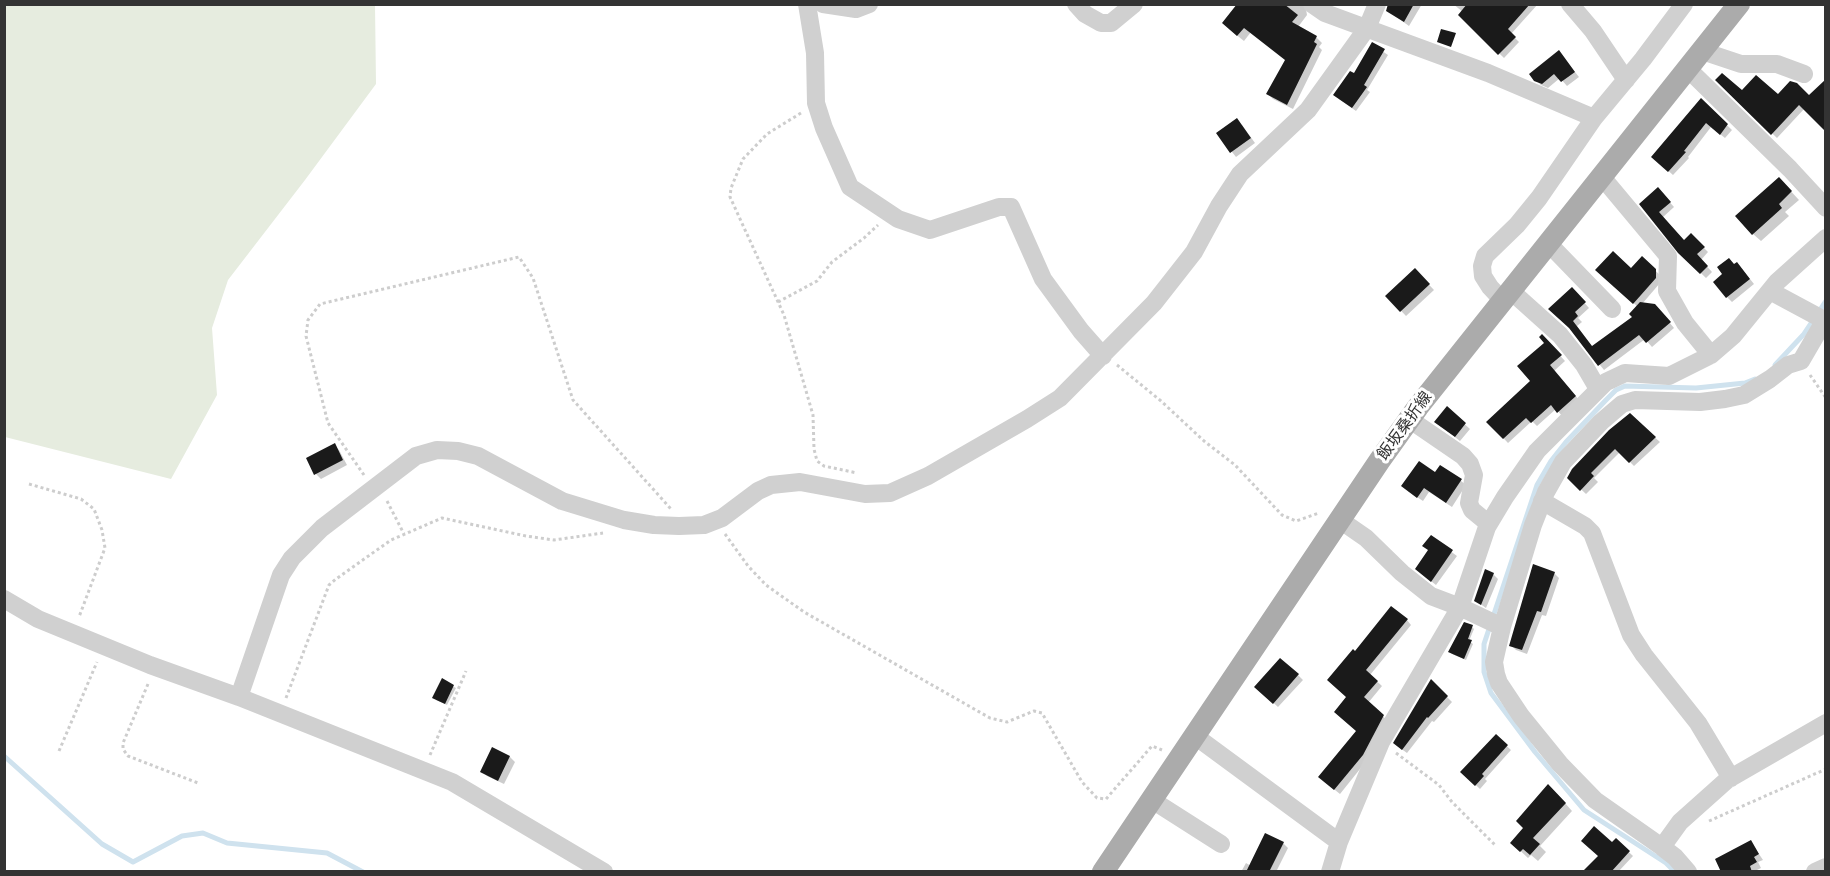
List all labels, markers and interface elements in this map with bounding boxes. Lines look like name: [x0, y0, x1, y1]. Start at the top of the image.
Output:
street label: 飯坂桑折線: [1374, 388, 1436, 464]

